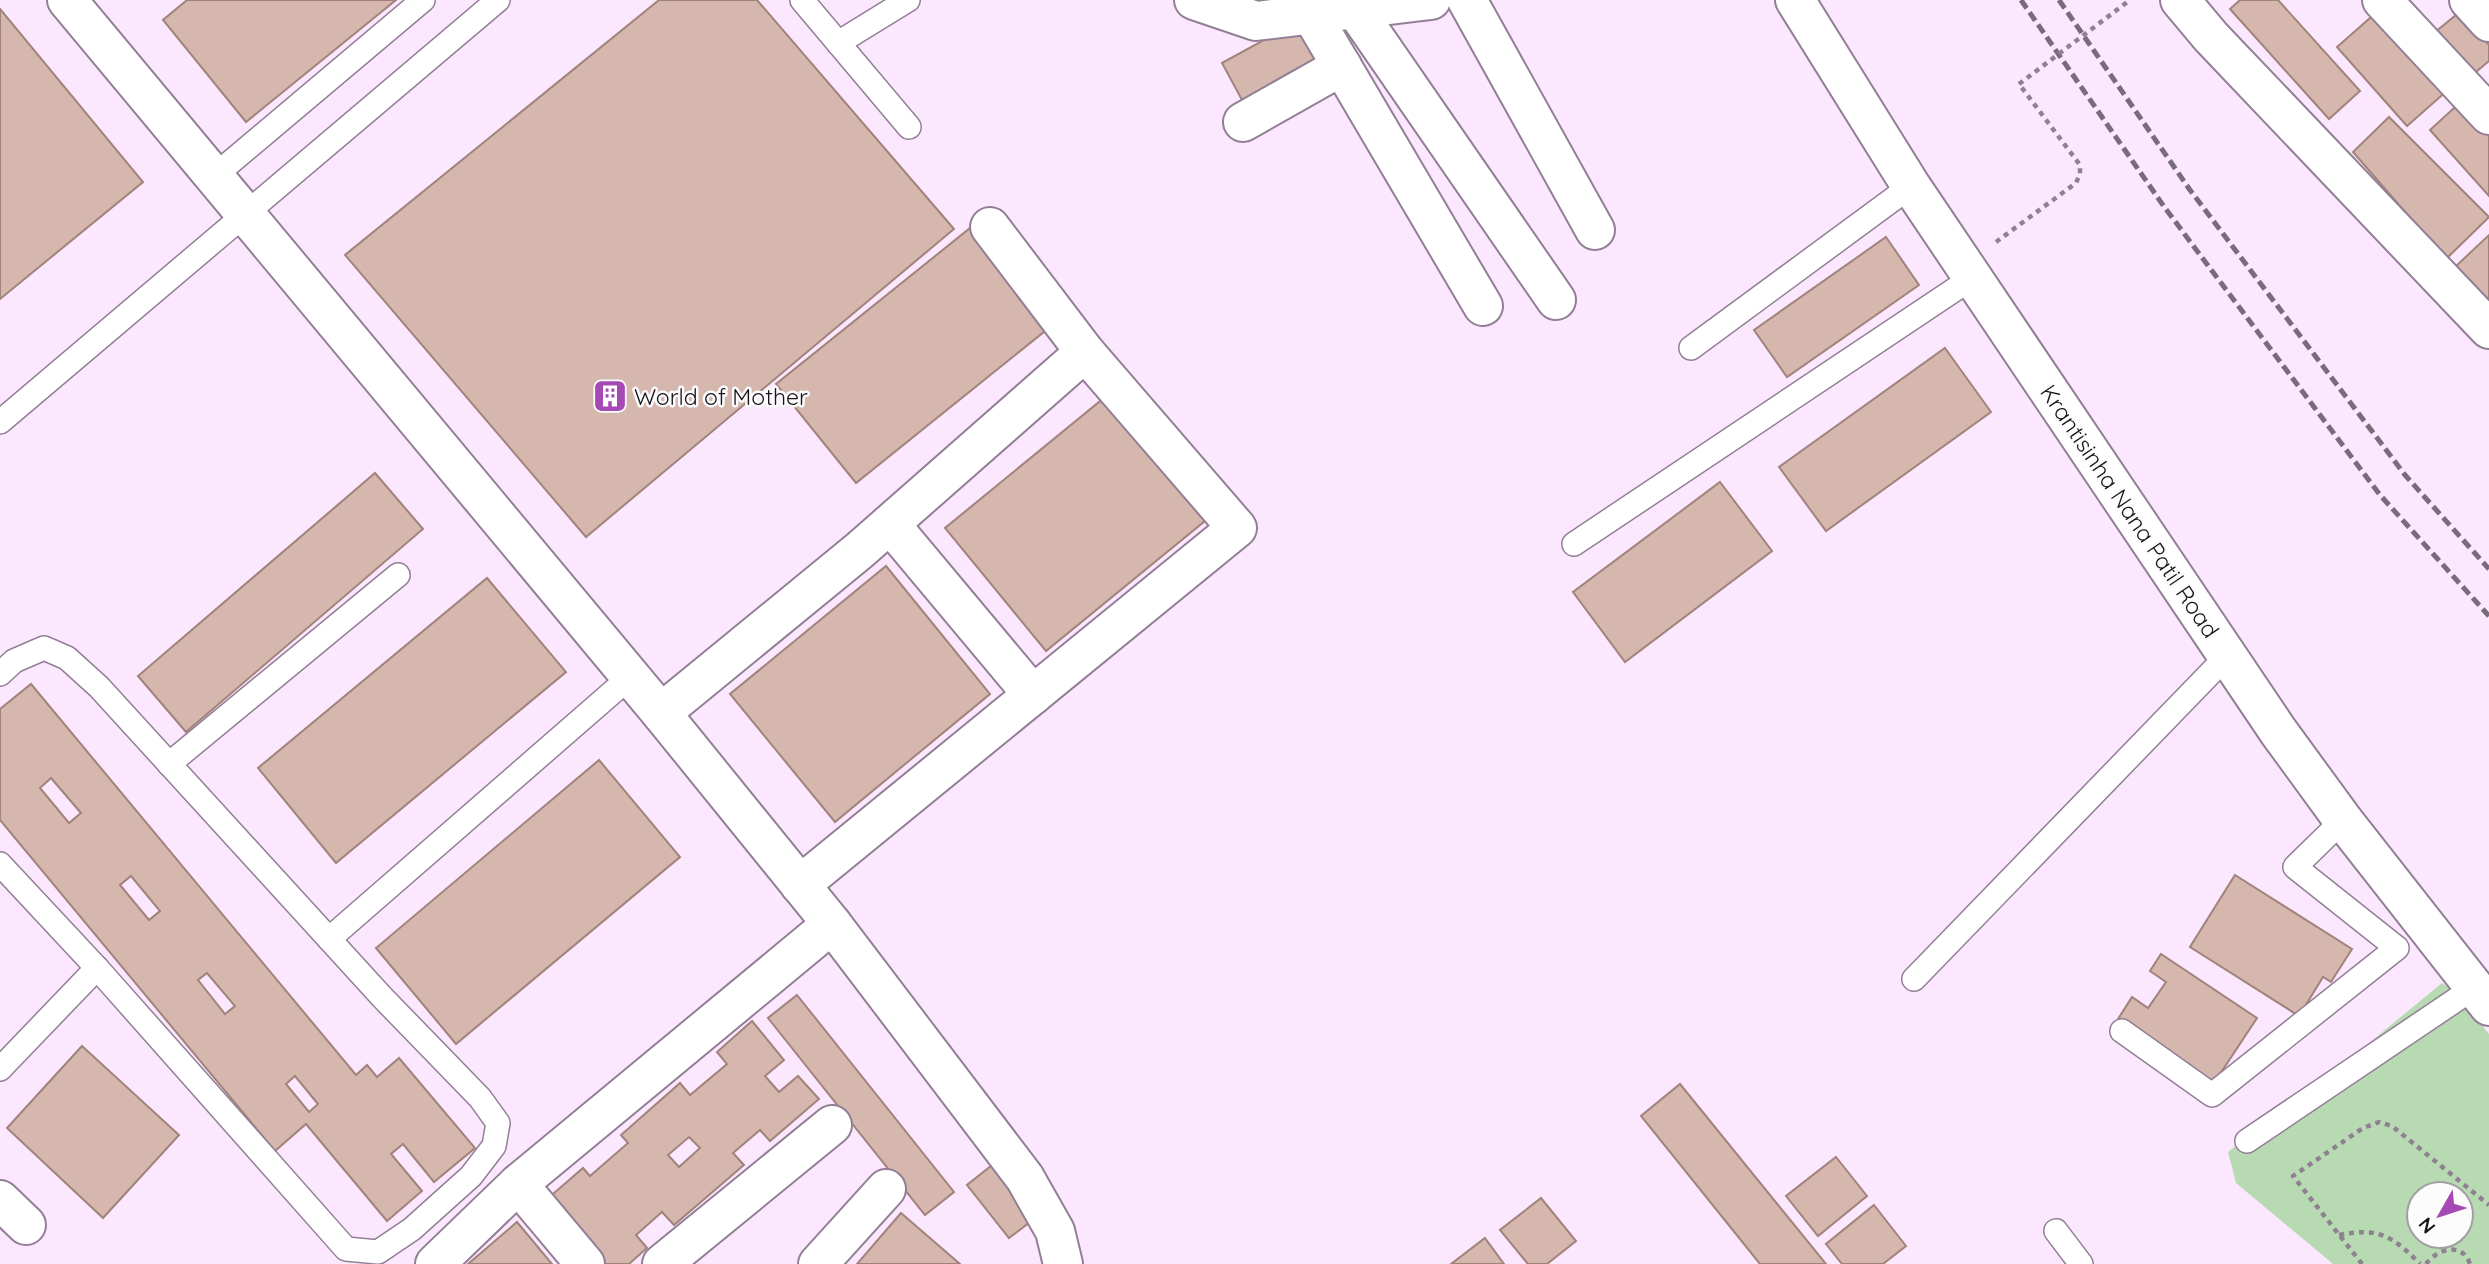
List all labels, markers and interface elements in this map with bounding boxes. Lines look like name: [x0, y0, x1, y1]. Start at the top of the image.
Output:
building icon: World of Mother: [591, 377, 629, 415]
street label: Krantisinha Nana Patil Road: [2034, 379, 2226, 643]
place label: World of Mother: [634, 382, 808, 411]
north arrow: [2405, 1180, 2475, 1250]
text: N: [2413, 1213, 2441, 1239]

